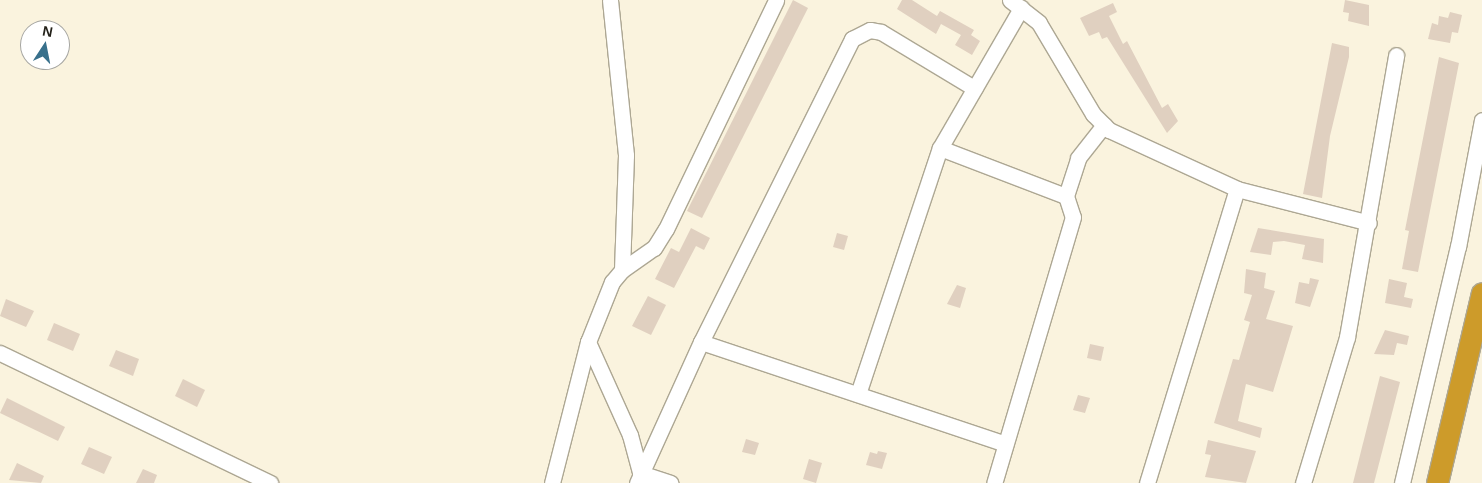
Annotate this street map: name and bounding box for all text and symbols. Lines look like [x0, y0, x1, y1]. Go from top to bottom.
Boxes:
north arrow [20, 20, 70, 70]
text: N [41, 22, 54, 40]

